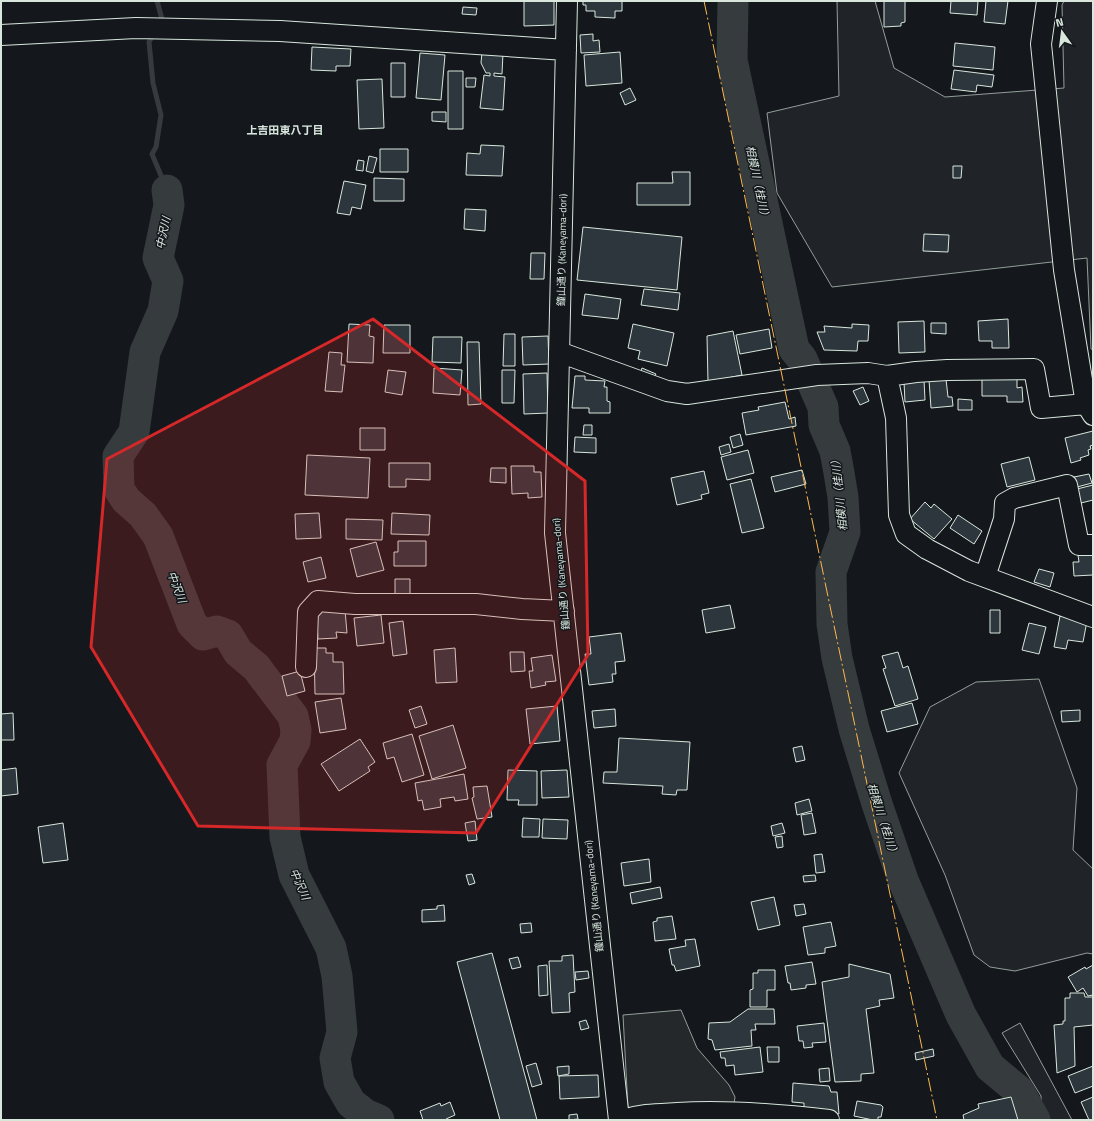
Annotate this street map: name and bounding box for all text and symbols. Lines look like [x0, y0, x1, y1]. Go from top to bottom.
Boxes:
north arrow [1042, 12, 1082, 52]
text: N [1054, 14, 1065, 31]
district label: 上吉田東八丁目 [247, 122, 324, 138]
water label: 相模川（桂川） [742, 144, 774, 222]
street label: 鐘山通り (Kaneyama-dori) [554, 193, 570, 306]
water label: 中沢川 [152, 214, 174, 251]
water label: 相模川（桂川） [827, 454, 851, 532]
street label: 鐘山通り (Kaneyama-dori) [549, 517, 573, 631]
water label: 中沢川 [164, 569, 191, 606]
water label: 相模川（桂川） [863, 781, 903, 859]
street label: 鐘山通り (Kaneyama-dori) [581, 839, 607, 953]
water label: 中沢川 [286, 866, 314, 903]

